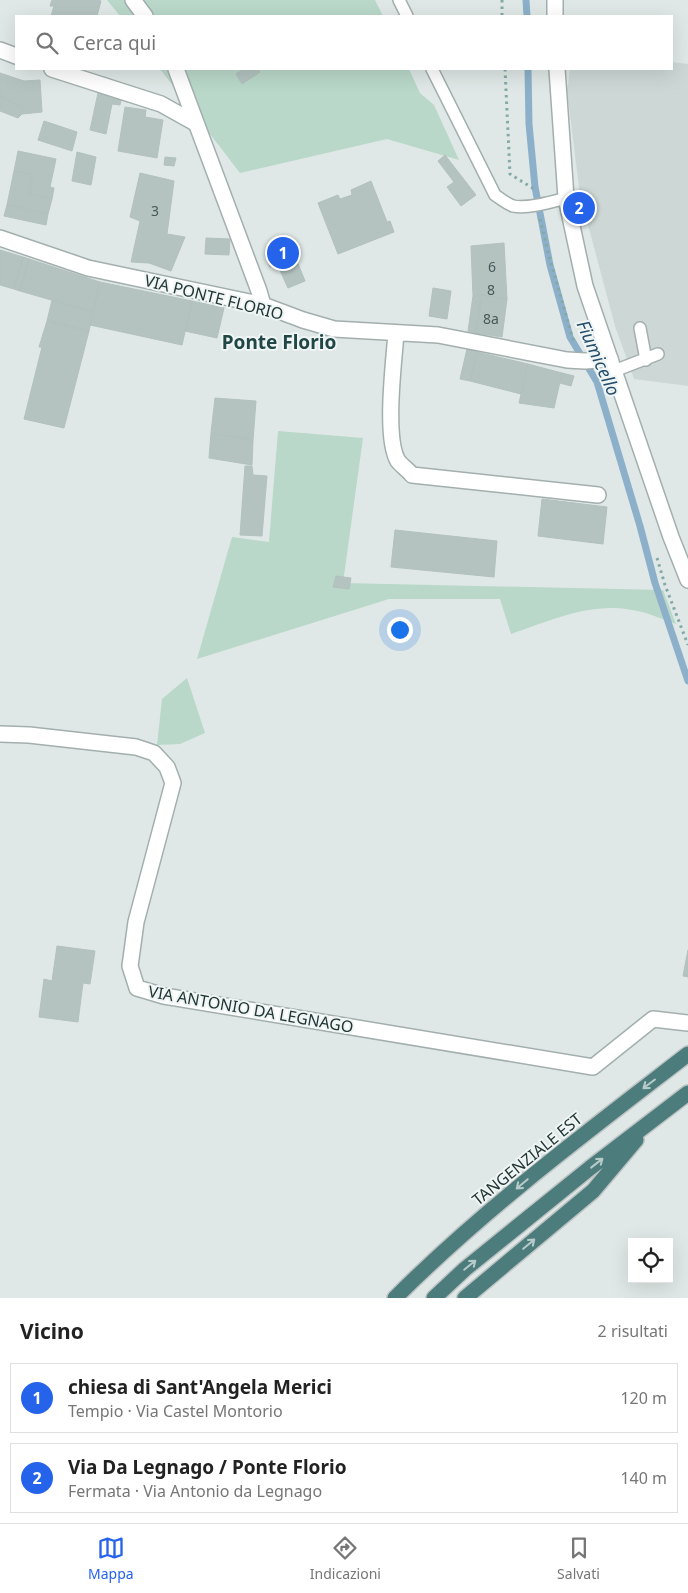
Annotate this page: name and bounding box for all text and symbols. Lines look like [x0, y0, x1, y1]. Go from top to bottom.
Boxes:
search box [15, 15, 673, 70]
icon: search [33, 29, 61, 57]
text: Cerca qui [73, 30, 156, 56]
pin: 2 [563, 189, 595, 227]
house number: 3 [151, 201, 159, 220]
pin: 1 [267, 234, 299, 272]
house number: 6 [488, 257, 496, 276]
street label: VIA PONTE FLORIO [142, 269, 286, 325]
house number: 8 [487, 280, 495, 299]
house number: 8a [483, 309, 499, 328]
water label: Fiumicello [572, 316, 626, 399]
district label: Ponte Florio [222, 329, 336, 355]
your location [387, 617, 413, 643]
street label: VIA ANTONIO DA LEGNAGO [147, 980, 355, 1038]
one-way arrow [643, 1078, 656, 1089]
street label: TANGENZIALE EST [467, 1108, 587, 1210]
one-way arrow [590, 1158, 603, 1169]
one-way arrow [516, 1179, 529, 1190]
map controls [628, 1238, 673, 1283]
button: locate [628, 1238, 673, 1283]
one-way arrow [523, 1239, 536, 1250]
one-way arrow [463, 1260, 476, 1271]
text: Vicino [20, 1317, 84, 1345]
text: 2 risultati [598, 1320, 668, 1342]
text: chiesa di Sant'Angela Merici [68, 1374, 332, 1400]
text: 1 [32, 1387, 42, 1409]
text: 120 m [620, 1387, 667, 1409]
text: Tempio · Via Castel Montorio [68, 1400, 283, 1422]
text: Via Da Legnago / Ponte Florio [68, 1454, 347, 1480]
text: 2 [32, 1467, 42, 1489]
text: 140 m [620, 1467, 667, 1489]
text: Fermata · Via Antonio da Legnago [68, 1480, 322, 1502]
tab: Mappa [88, 1534, 134, 1583]
tab: Indicazioni [310, 1534, 381, 1583]
tab: Salvati [557, 1534, 600, 1583]

